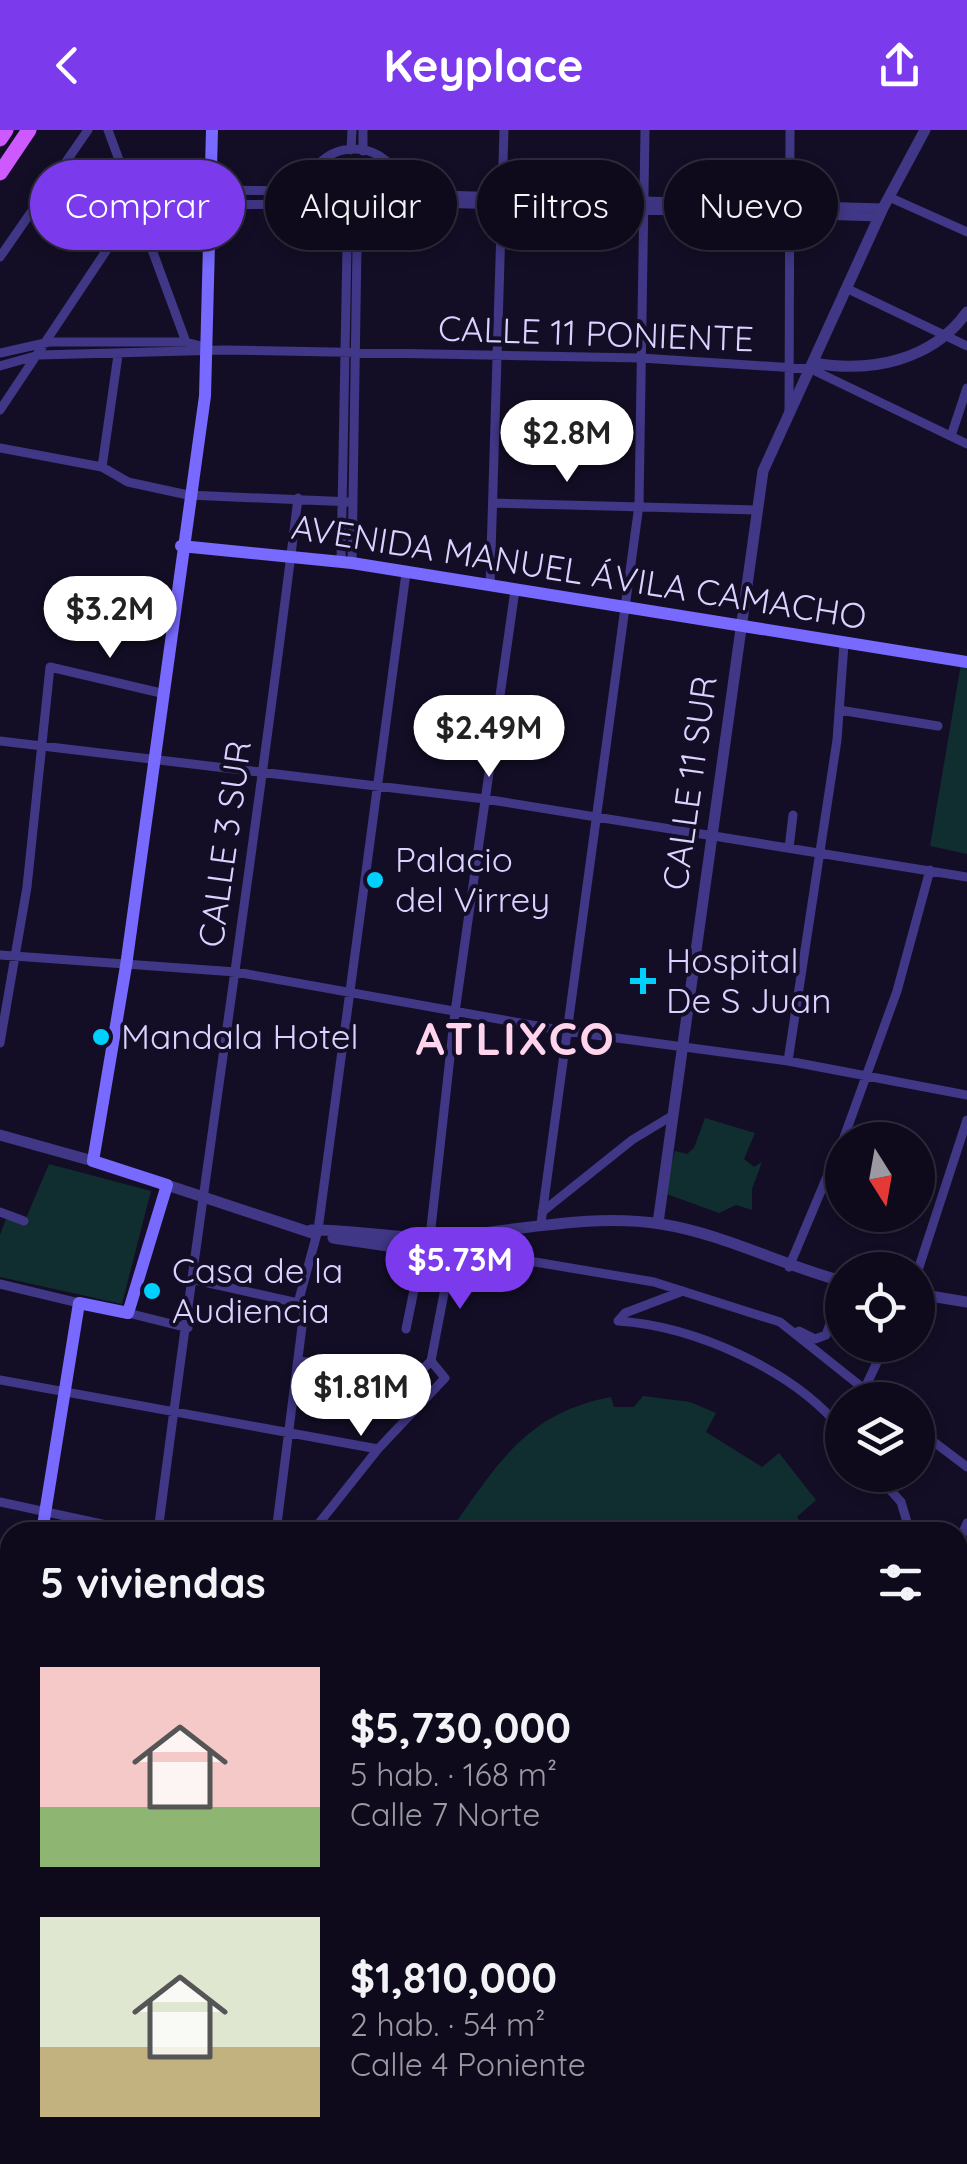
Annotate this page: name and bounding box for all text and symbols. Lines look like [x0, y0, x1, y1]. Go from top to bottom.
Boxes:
text: Keyplace [384, 37, 583, 93]
icon: back [40, 38, 95, 93]
icon: share [872, 38, 927, 93]
chip: Comprar [30, 160, 245, 250]
chip: Alquilar [265, 160, 457, 250]
chip: Filtros [477, 160, 644, 250]
chip: Nuevo [664, 160, 838, 250]
street label: CALLE 11 PONIENTE [437, 306, 755, 360]
pin: $2.8M [497, 400, 637, 485]
text: $2.8M [522, 412, 612, 452]
street label: AVENIDA MANUEL ÁVILA CAMACHO [289, 504, 870, 638]
pin: $3.2M [40, 576, 180, 661]
text: $3.2M [66, 588, 154, 628]
street label: CALLE 11 SUR [652, 673, 726, 893]
pin: $2.49M [408, 695, 570, 780]
text: $2.49M [436, 707, 542, 747]
street label: CALLE 3 SUR [188, 738, 260, 950]
place label: Palacio del Virrey [395, 837, 550, 921]
marker: Palacio del Virrey [364, 869, 386, 891]
place label: Hospital De S Juan [666, 938, 831, 1022]
marker: Hospital De S Juan [630, 968, 656, 994]
district label: ATLIXCO [416, 1010, 616, 1066]
place label: Mandala Hotel [121, 1014, 358, 1058]
marker: Mandala Hotel [90, 1026, 112, 1048]
north arrow [825, 1122, 935, 1232]
map controls [825, 1122, 935, 1492]
pin: $5.73M [379, 1227, 541, 1312]
text: $5.73M [407, 1239, 513, 1279]
place label: Casa de la Audiencia [172, 1248, 343, 1332]
button: locate [825, 1252, 935, 1362]
marker: Casa de la Audiencia [141, 1280, 163, 1302]
pin: $1.81M [280, 1354, 442, 1439]
text: $1.81M [313, 1366, 409, 1406]
button: layers [825, 1382, 935, 1492]
icon: filters [873, 1555, 928, 1610]
text: 5 viviendas [40, 1556, 266, 1609]
text: $5,730,000 [350, 1701, 571, 1754]
icon: home [120, 1707, 240, 1827]
text: 5 hab. · 168 m² [350, 1754, 557, 1794]
text: Calle 7 Norte [350, 1794, 540, 1834]
text: $1,810,000 [350, 1951, 557, 2004]
icon: home [120, 1957, 240, 2077]
text: 2 hab. · 54 m² [350, 2004, 545, 2044]
text: Calle 4 Poniente [350, 2044, 586, 2084]

